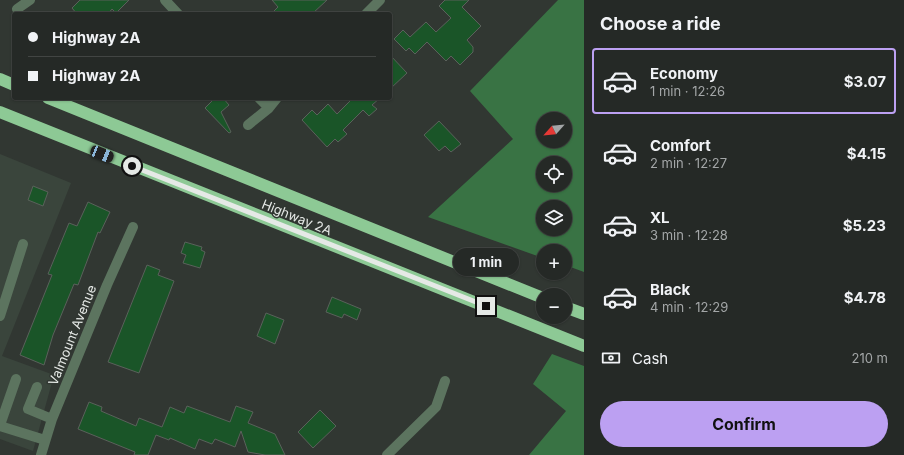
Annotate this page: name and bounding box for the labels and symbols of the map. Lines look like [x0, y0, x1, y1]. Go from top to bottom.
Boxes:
north arrow [536, 112, 572, 148]
car [89, 144, 115, 164]
route start [123, 157, 141, 175]
street label: Highway 2A [260, 196, 334, 238]
callout: 1 min [453, 248, 519, 276]
street label: Valmount Avenue [45, 282, 99, 388]
route end [477, 297, 495, 315]

